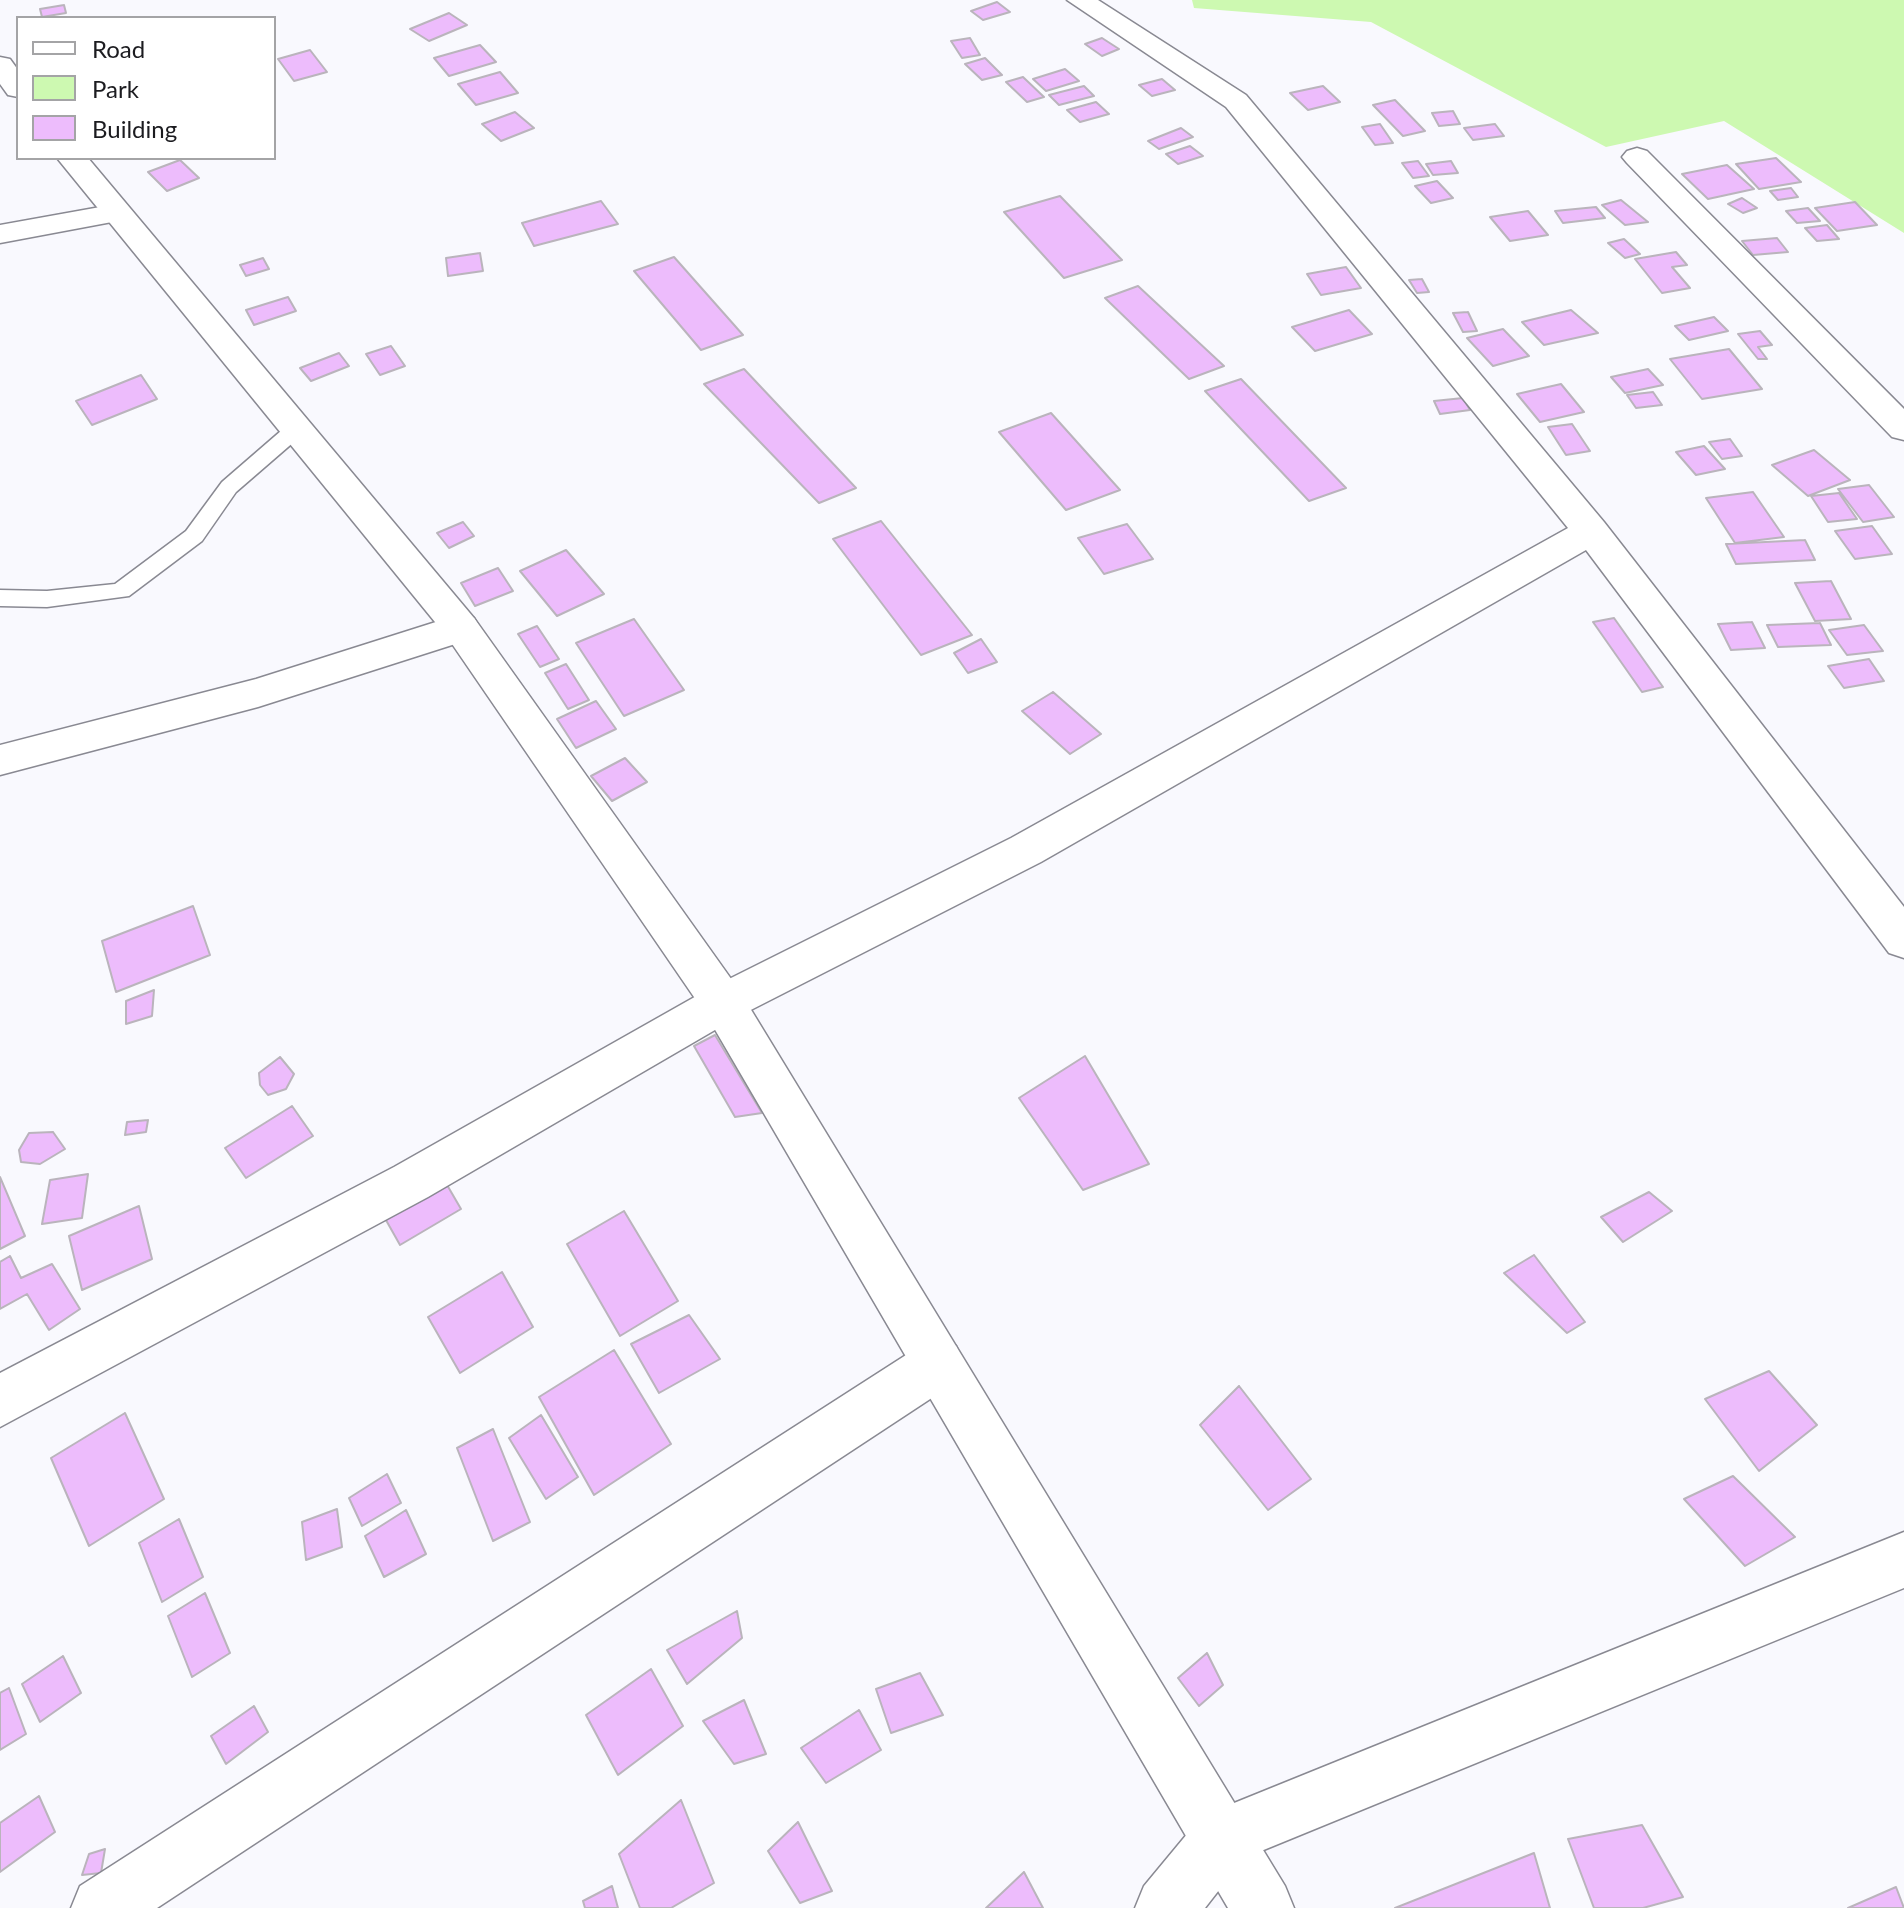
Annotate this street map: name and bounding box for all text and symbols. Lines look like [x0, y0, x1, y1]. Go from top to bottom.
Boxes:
legend [16, 16, 276, 160]
text: Road [92, 34, 145, 63]
text: Park [92, 74, 139, 103]
text: Building [92, 114, 177, 143]

